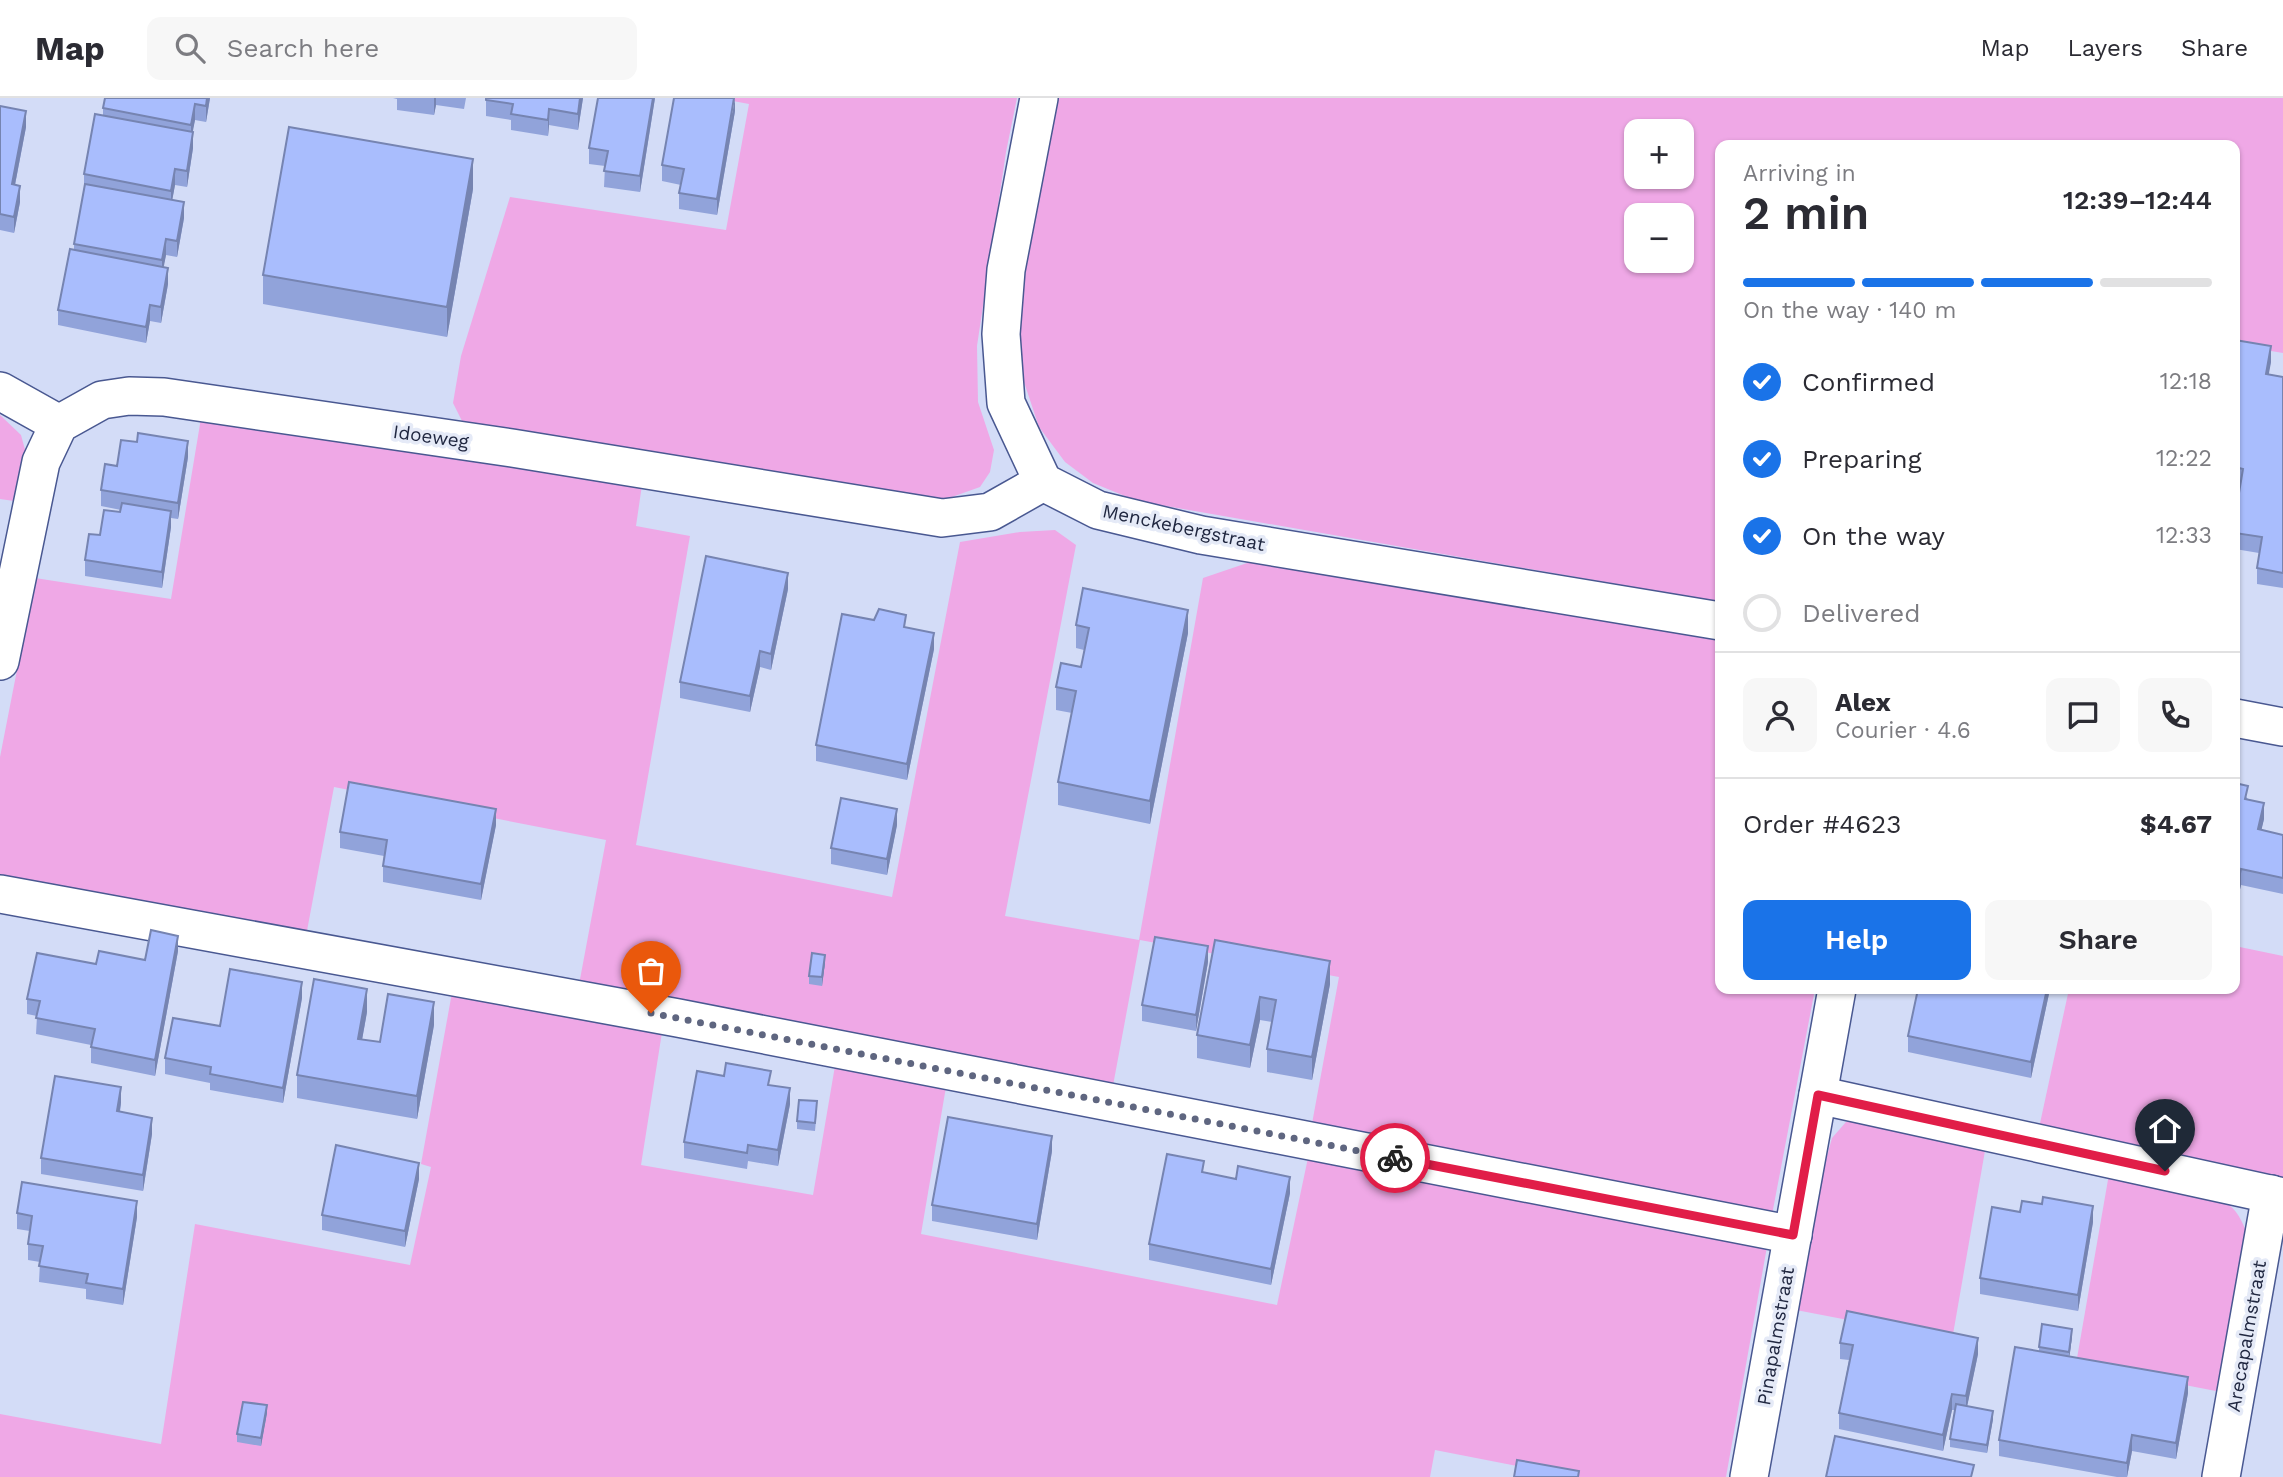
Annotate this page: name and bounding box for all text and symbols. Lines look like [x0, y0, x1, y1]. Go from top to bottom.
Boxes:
search box [147, 17, 637, 80]
text: Map [35, 29, 105, 68]
icon: search [171, 29, 209, 67]
text: Search here [227, 33, 379, 63]
text: Map [1981, 34, 2029, 62]
text: Layers [2067, 34, 2143, 62]
text: Share [2181, 34, 2248, 62]
map controls [1624, 119, 1694, 273]
button: + [1624, 119, 1694, 189]
text: Arriving in [1743, 160, 1856, 187]
text: 12:39–12:44 [2063, 185, 2212, 215]
text: 2 min [1743, 186, 1869, 240]
button: − [1624, 203, 1694, 273]
text: On the way · 140 m [1743, 297, 1956, 324]
icon: check [1743, 363, 1781, 401]
text: Confirmed [1802, 367, 1935, 397]
text: 12:18 [2160, 368, 2212, 395]
street label: Idoeweg [392, 420, 471, 453]
icon: check [1743, 440, 1781, 478]
text: Preparing [1802, 444, 1922, 474]
text: 12:22 [2156, 445, 2212, 472]
street label: Menckebergstraat [1100, 499, 1267, 556]
icon: check [1743, 517, 1781, 555]
text: On the way [1802, 521, 1945, 551]
text: 12:33 [2156, 522, 2212, 549]
text: Delivered [1802, 598, 1921, 628]
button: person [1743, 678, 1817, 752]
button: chat [2046, 678, 2120, 752]
button: phone [2138, 678, 2212, 752]
text: Alex [1835, 687, 1891, 717]
text: Courier · 4.6 [1835, 717, 1971, 744]
text: Order #4623 [1743, 809, 1901, 839]
text: $4.67 [2140, 809, 2212, 839]
button: Help [1743, 900, 1971, 980]
button: Share [1985, 900, 2212, 980]
pin [621, 941, 681, 1013]
icon: bag [632, 952, 670, 990]
pin [2135, 1099, 2195, 1171]
icon: home [2146, 1110, 2184, 1148]
courier [1360, 1123, 1430, 1193]
icon: bike [1376, 1139, 1414, 1177]
street label: Arecapalmstraat [2222, 1258, 2271, 1414]
street label: Pinapalmstraat [1752, 1265, 1799, 1407]

